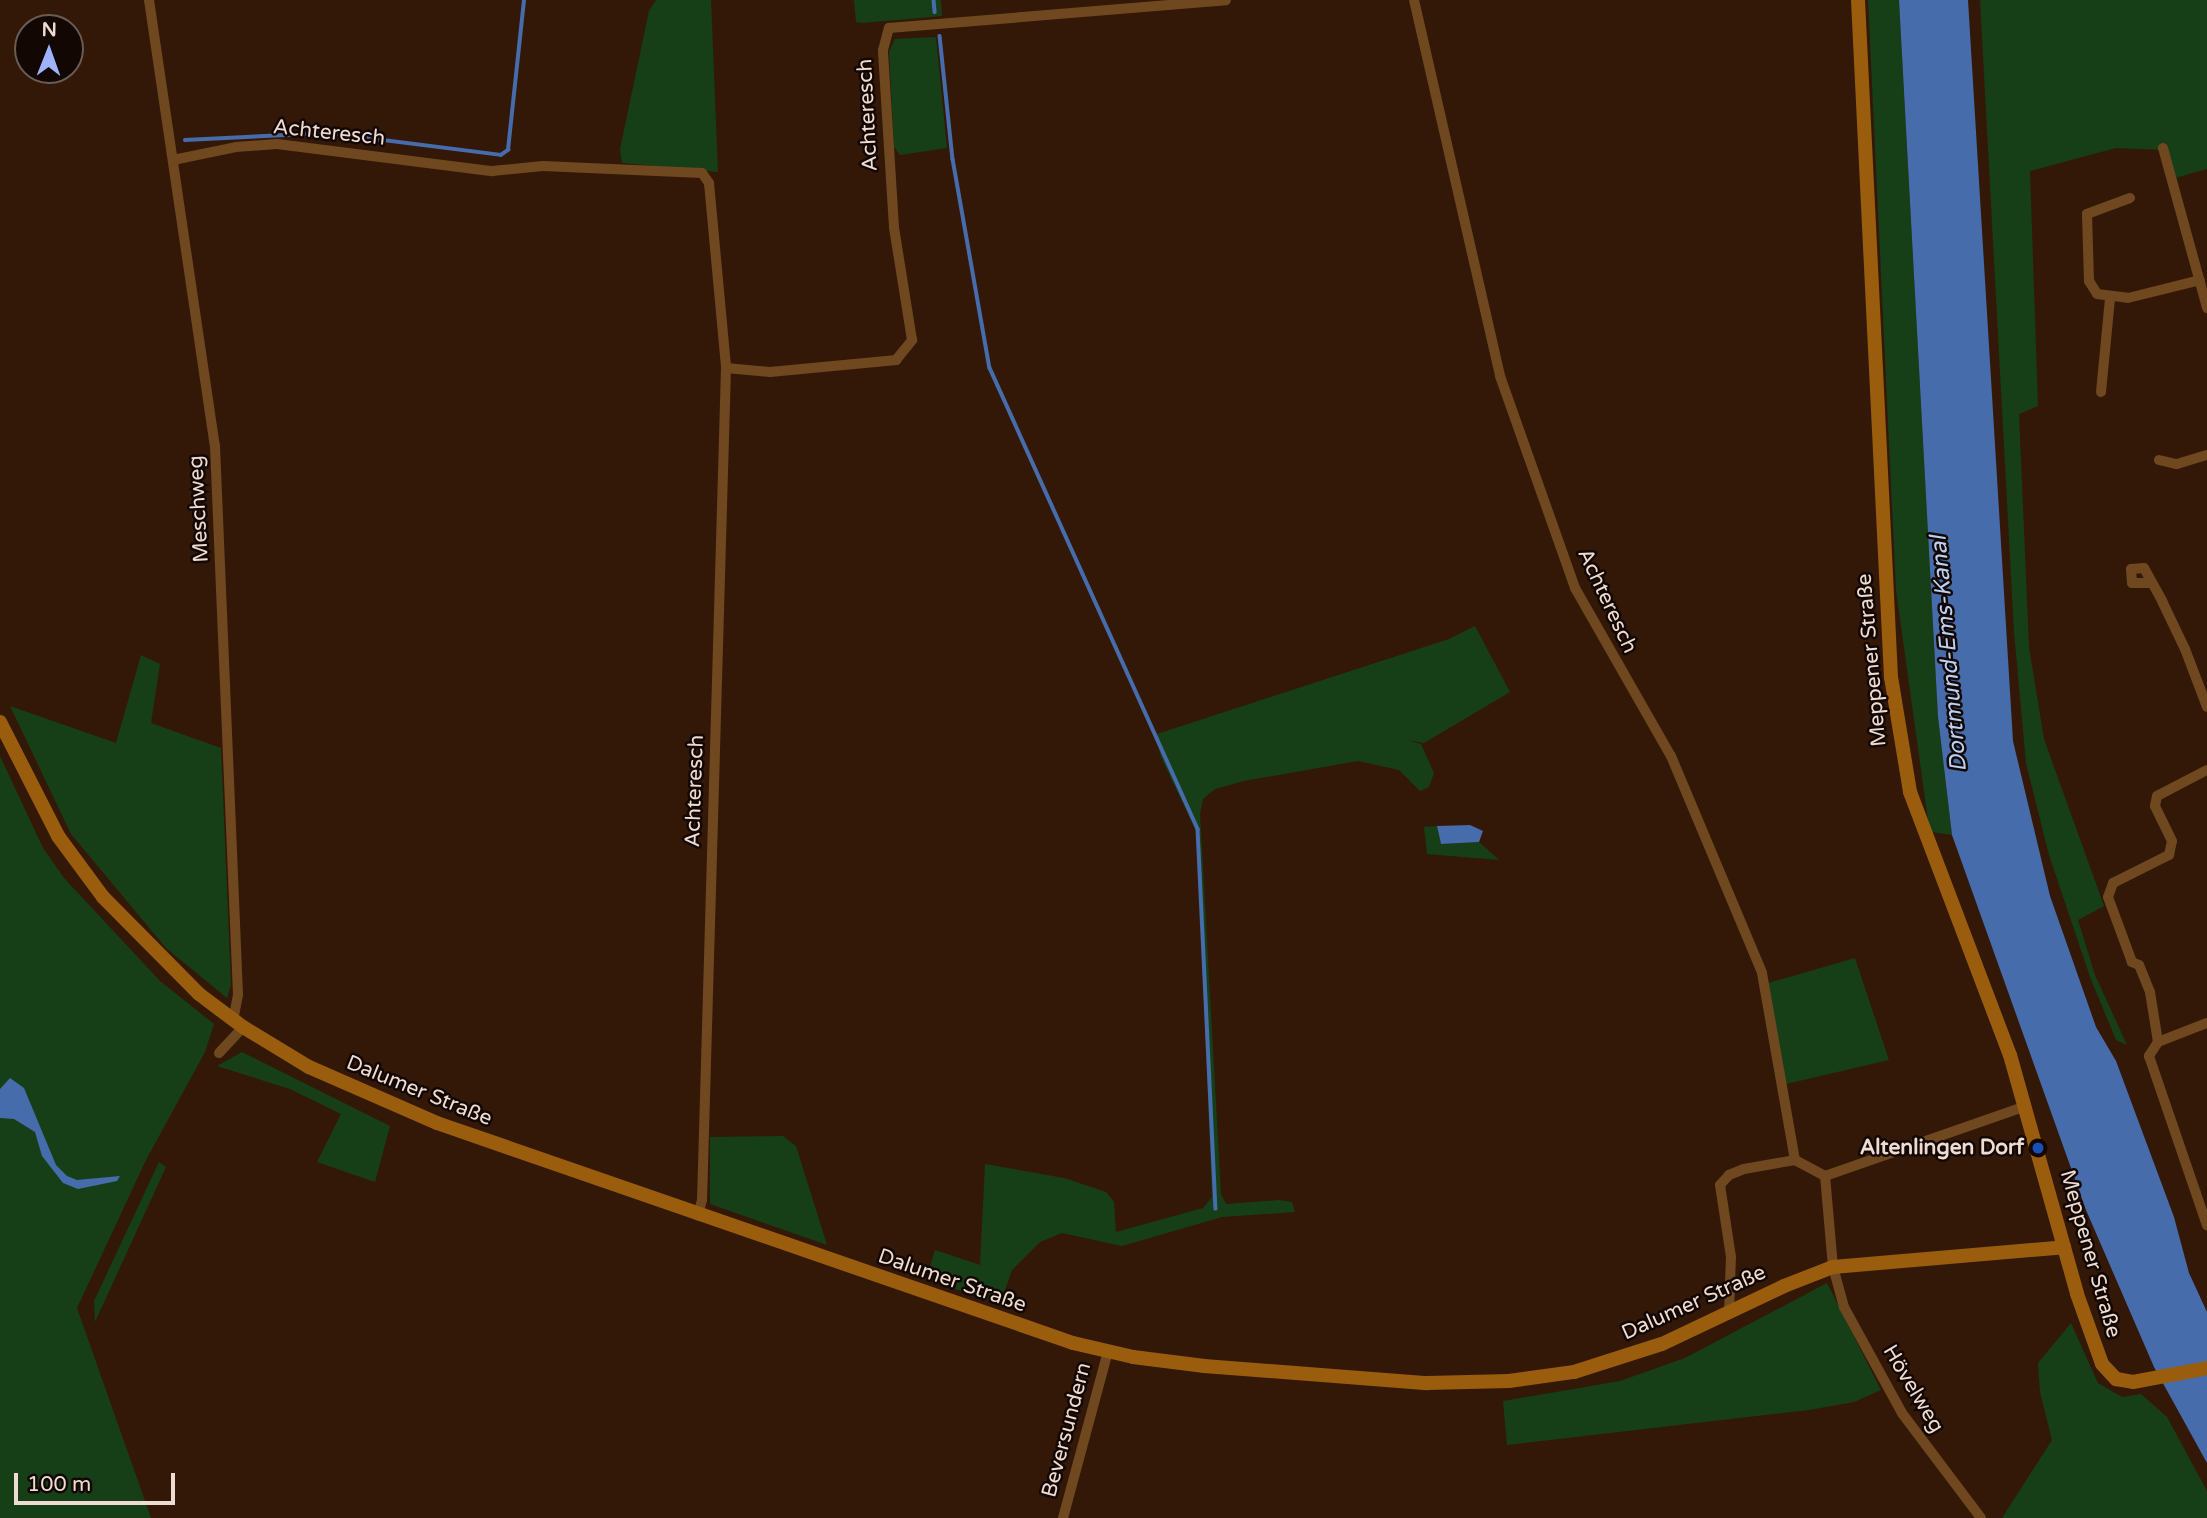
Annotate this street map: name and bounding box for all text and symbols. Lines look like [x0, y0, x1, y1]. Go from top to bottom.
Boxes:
north arrow [14, 14, 84, 84]
text: N [42, 19, 57, 41]
street label: Achteresch [852, 58, 884, 172]
street label: Achteresch [272, 115, 386, 151]
street label: Meschweg [184, 455, 214, 563]
water label: Dortmund-Ems-Kanal [1925, 535, 1973, 773]
street label: Achteresch [1572, 545, 1642, 657]
street label: Meppener Straße [1852, 573, 1892, 747]
street label: Achteresch [680, 734, 710, 848]
street label: Dalumer Straße [342, 1050, 496, 1132]
place label: Altenlingen Dorf [1860, 1135, 2024, 1161]
marker: Altenlingen Dorf [2030, 1140, 2046, 1156]
street label: Meppener Straße [2054, 1167, 2126, 1341]
street label: Dalumer Straße [875, 1244, 1029, 1318]
street label: Dalumer Straße [1618, 1260, 1770, 1346]
street label: Hövelweg [1877, 1341, 1949, 1437]
street label: Beversundern [1037, 1360, 1097, 1500]
scale bar [18, 1458, 178, 1502]
text: 100 m [27, 1472, 91, 1497]

